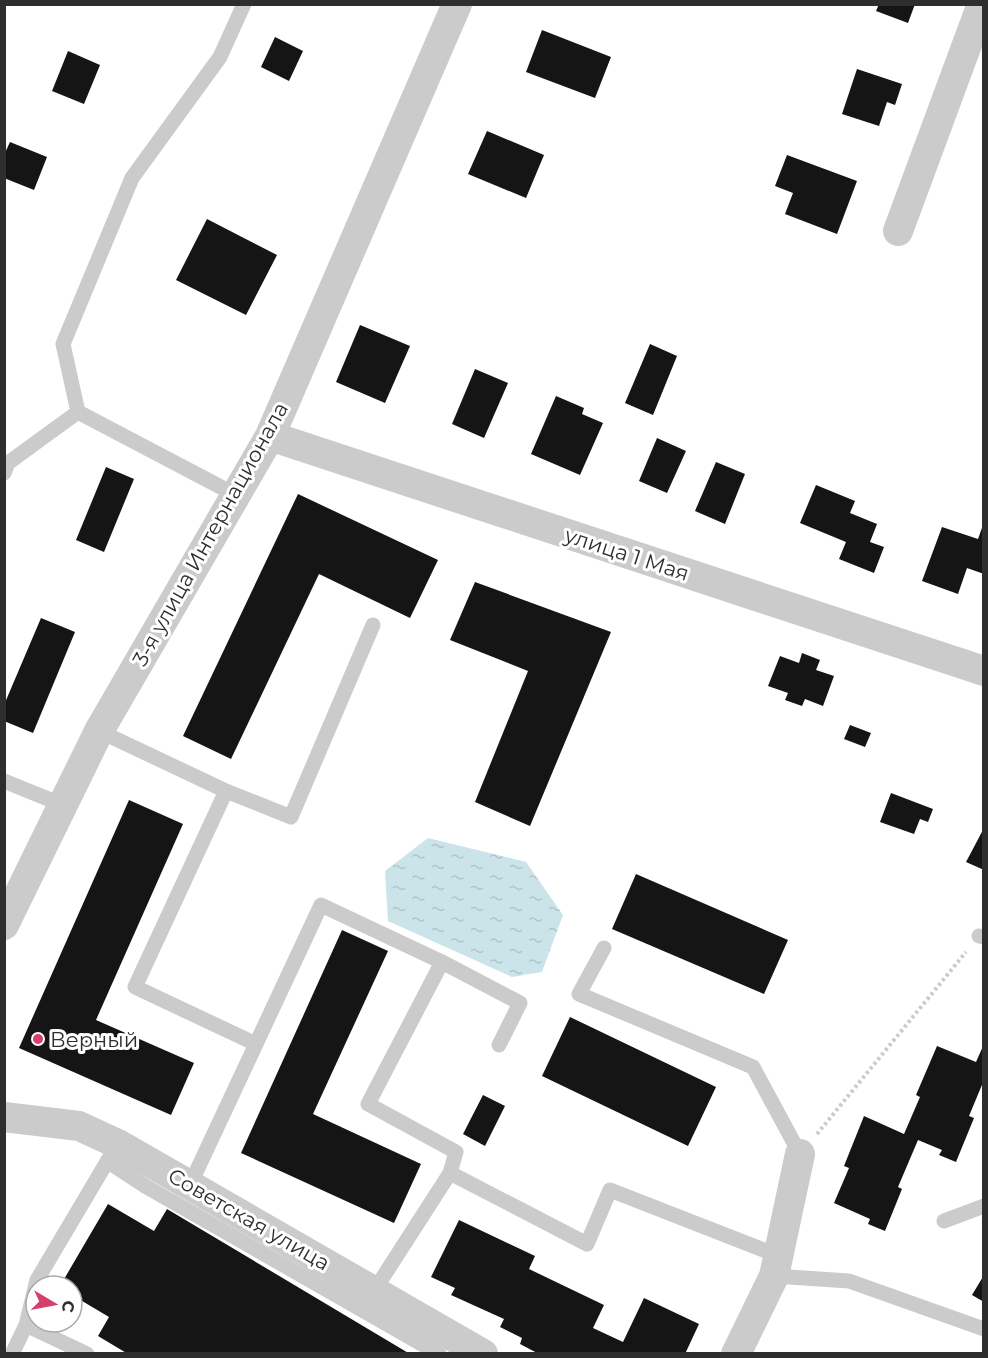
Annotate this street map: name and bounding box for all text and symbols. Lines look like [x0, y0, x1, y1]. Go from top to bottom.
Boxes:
street label: 3-я улица Интернационала [127, 398, 293, 670]
street label: улица 1 Мая [561, 522, 692, 586]
place label: Верный [50, 1027, 138, 1052]
marker: Верный [31, 1032, 45, 1046]
street label: Советская улица [164, 1163, 334, 1275]
north arrow [24, 1274, 84, 1334]
text: С [58, 1299, 79, 1314]

